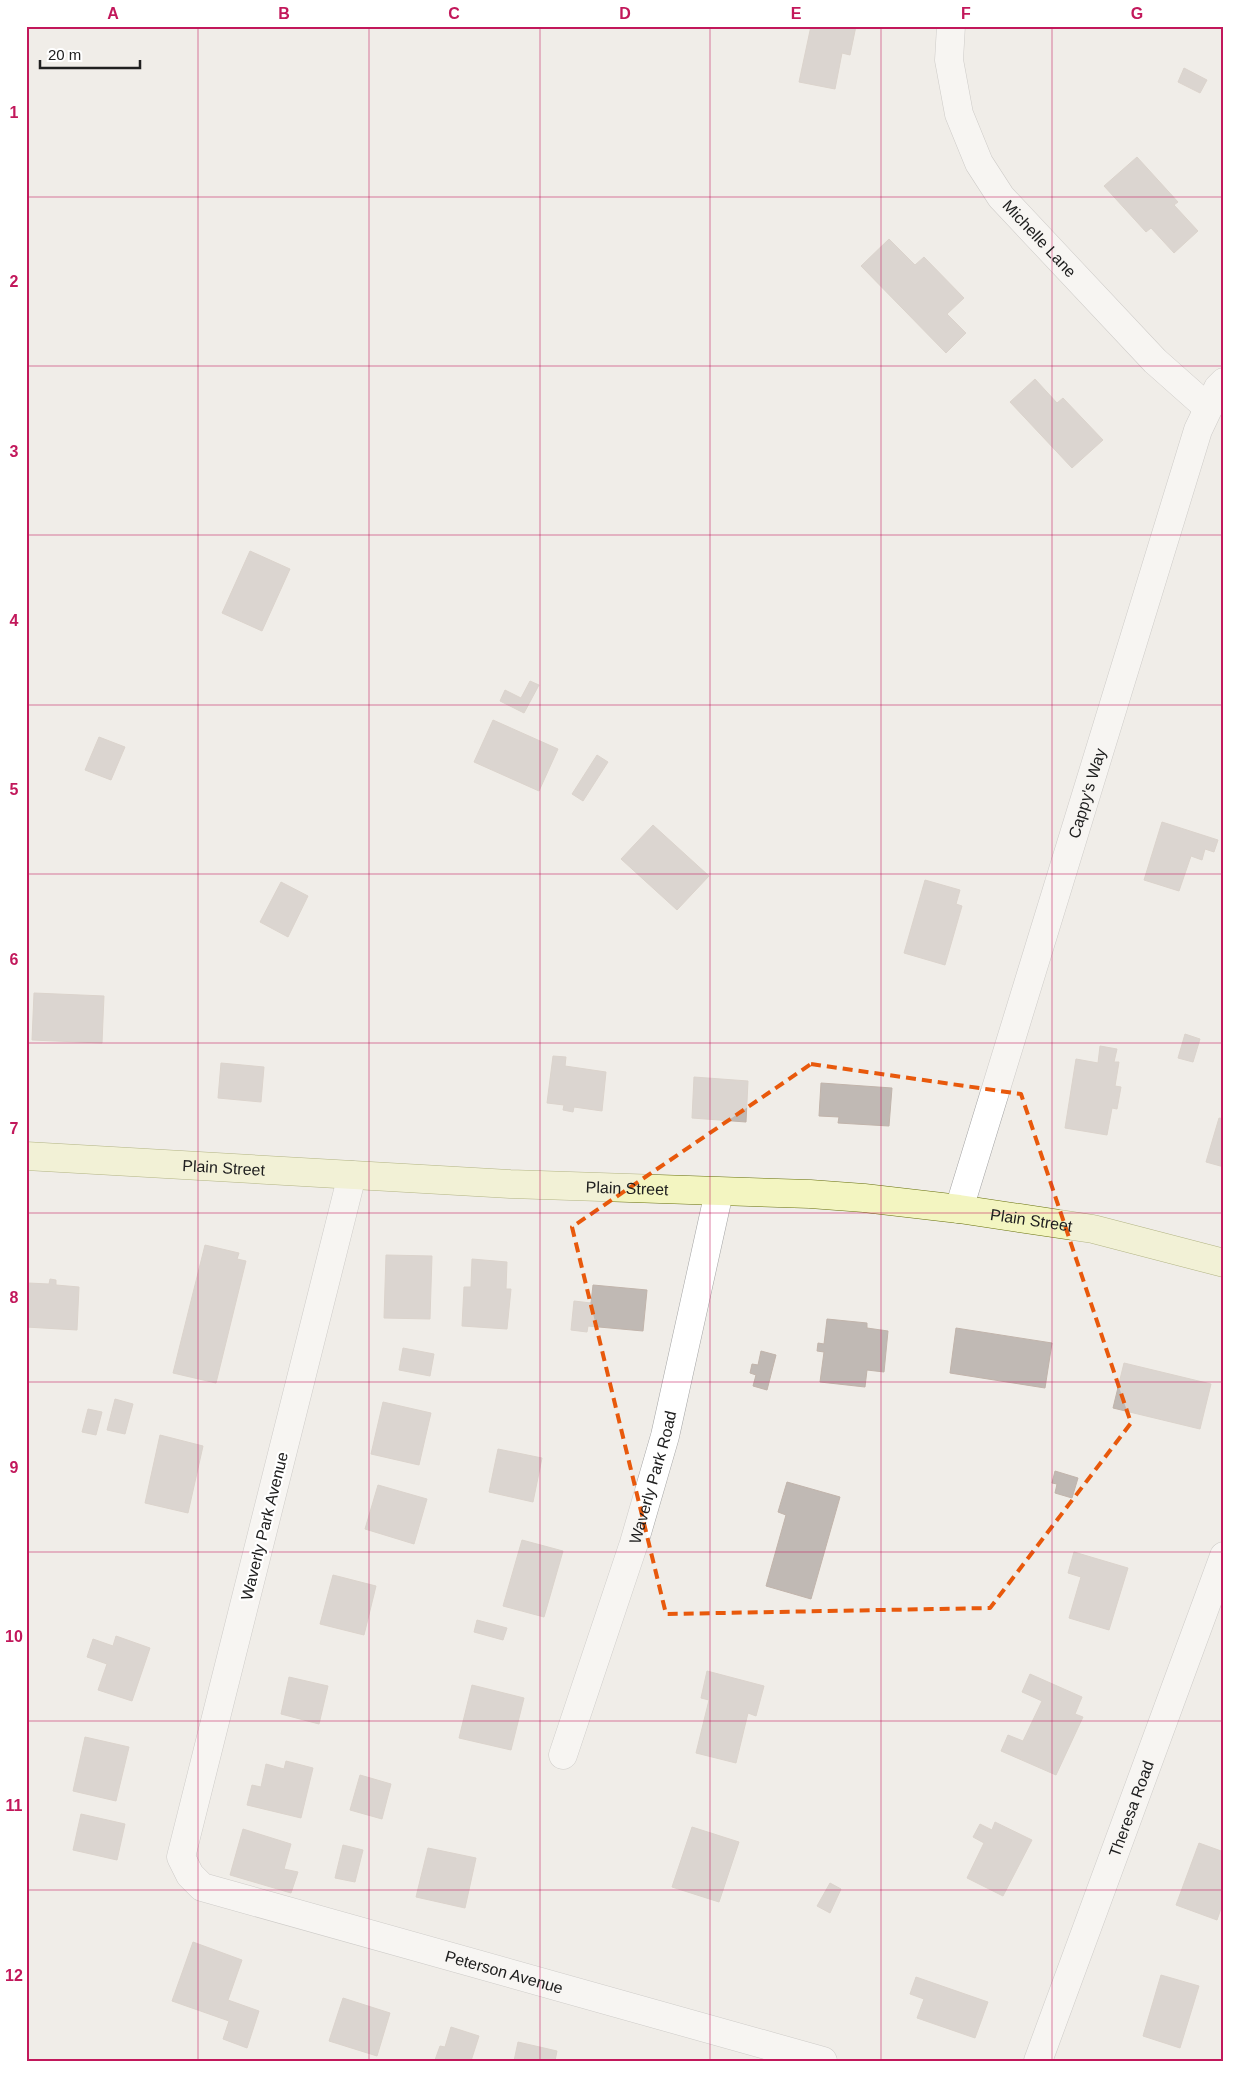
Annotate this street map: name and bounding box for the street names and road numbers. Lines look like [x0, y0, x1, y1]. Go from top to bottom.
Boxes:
street label: Michelle Lane [999, 197, 1079, 281]
street label: Cappy's Way [1065, 746, 1109, 840]
street label: Plain Street [182, 1157, 266, 1179]
street label: Plain Street [585, 1179, 669, 1198]
street label: Plain Street [989, 1206, 1074, 1235]
street label: Waverly Park Road [626, 1409, 679, 1546]
street label: Waverly Park Avenue [238, 1450, 291, 1602]
street label: Theresa Road [1106, 1758, 1157, 1859]
street label: Peterson Avenue [443, 1948, 565, 1997]

